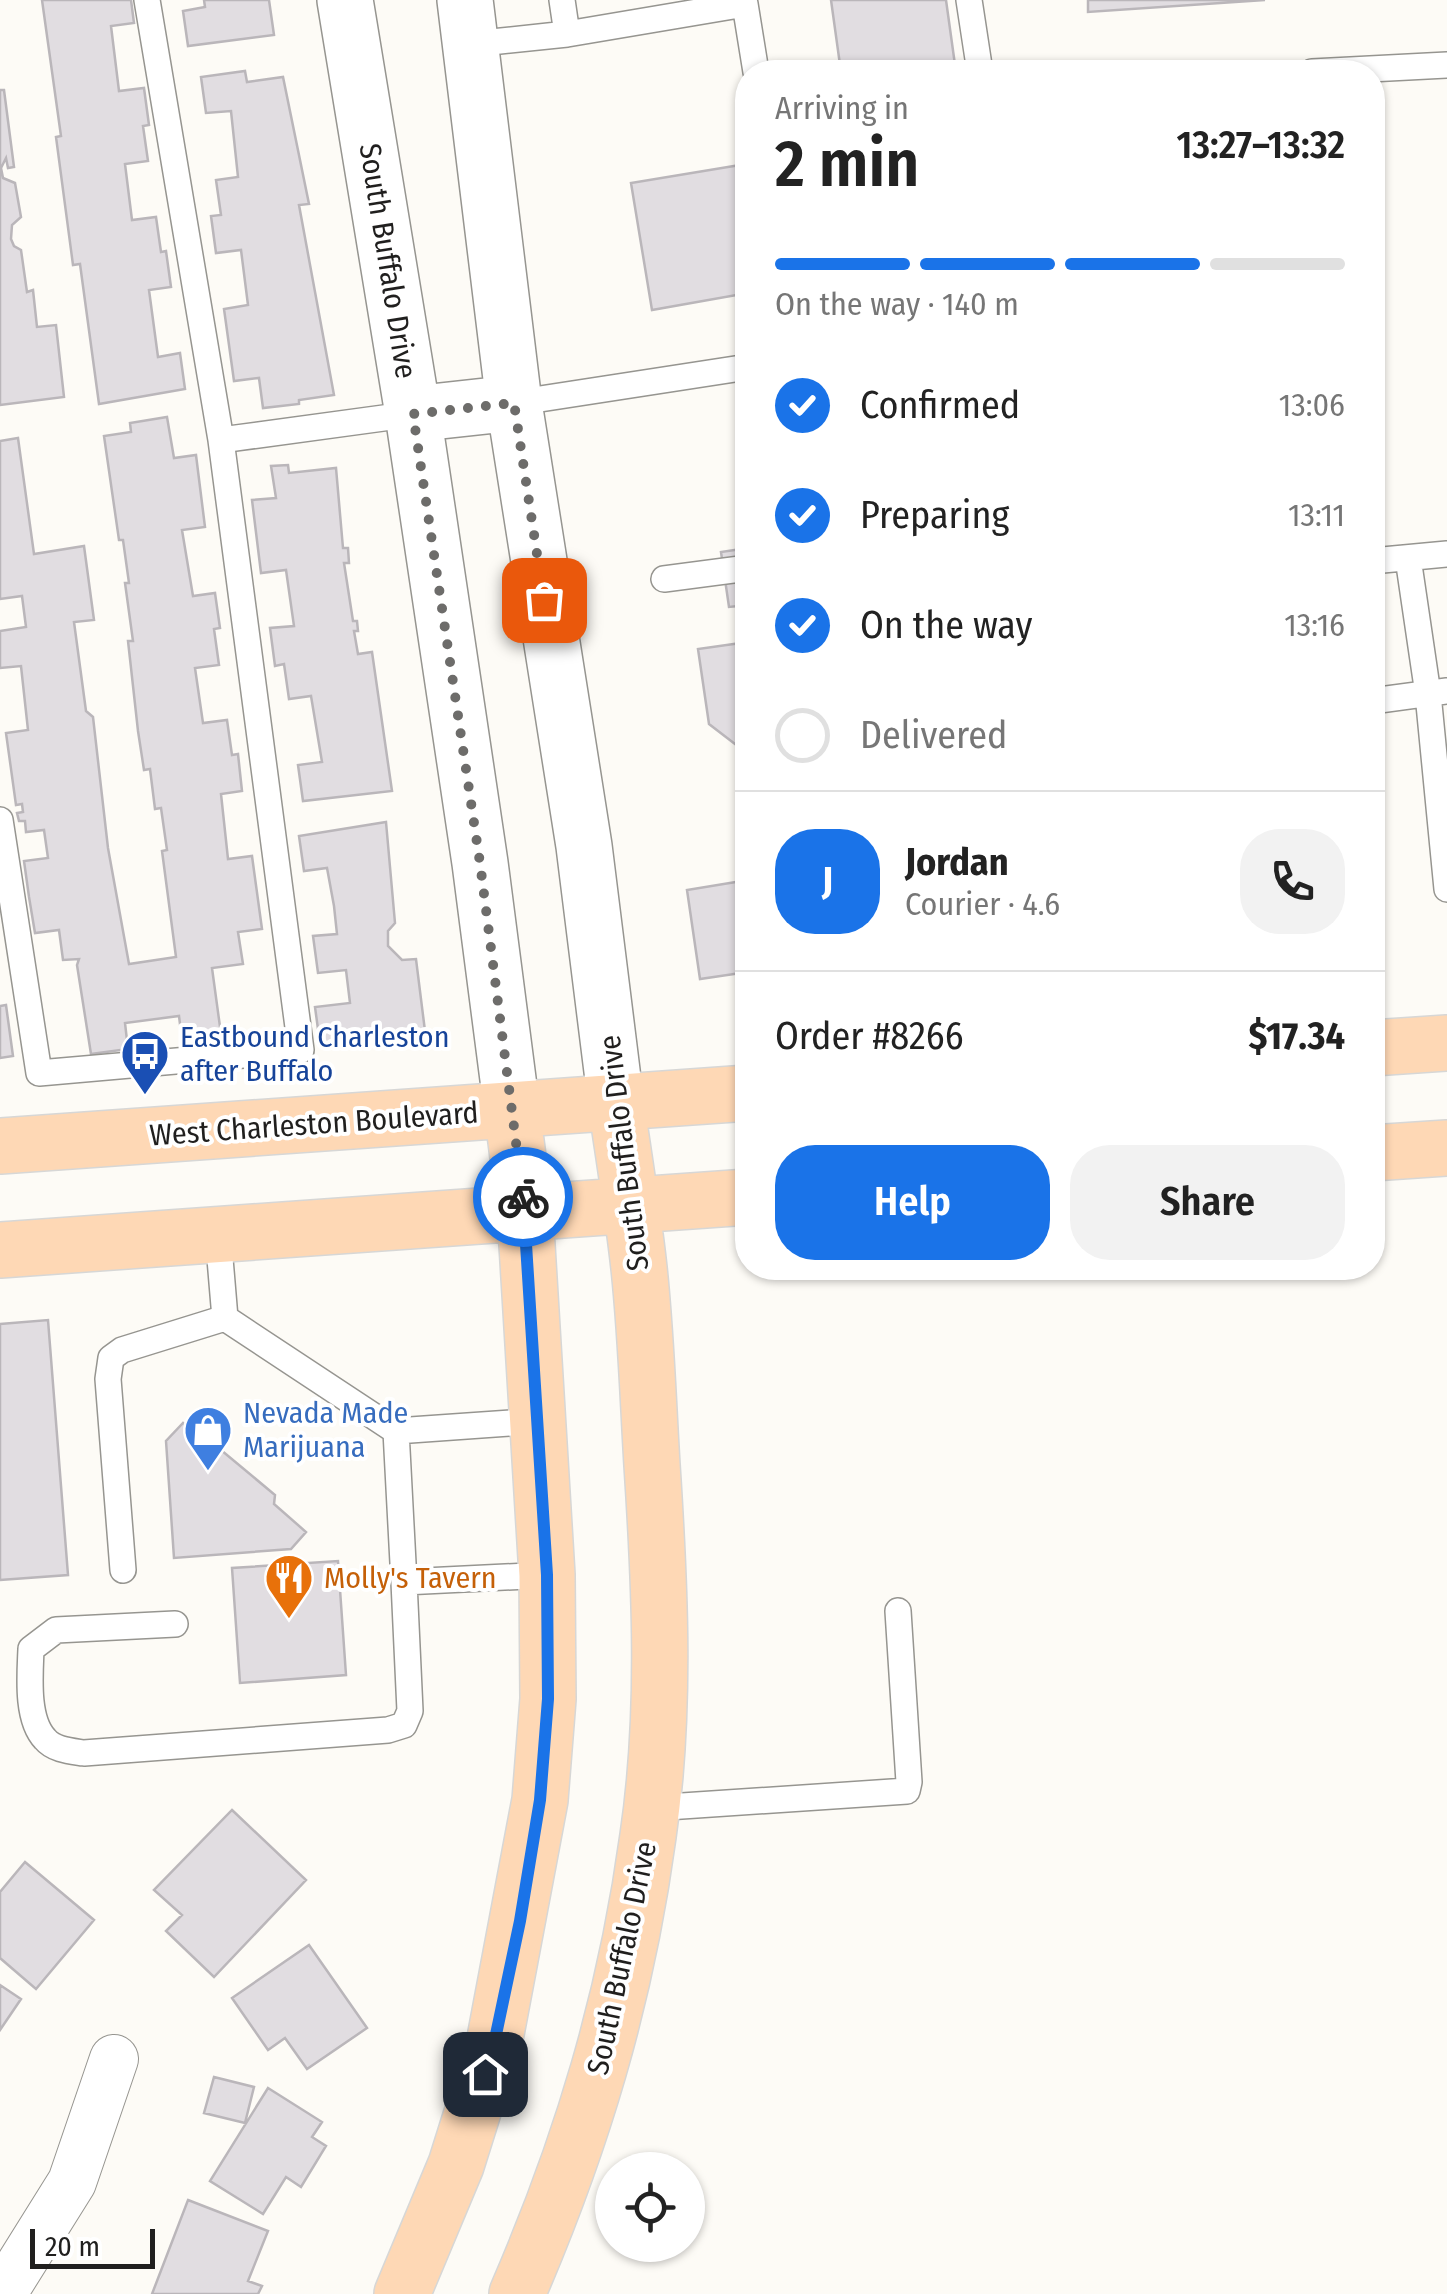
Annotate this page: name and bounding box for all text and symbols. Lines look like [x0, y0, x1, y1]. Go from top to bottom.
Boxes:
text: Arriving in [775, 89, 909, 127]
text: 13:27–13:32 [1177, 122, 1345, 168]
text: 2 min [775, 125, 919, 203]
street label: South Buffalo Drive [352, 141, 424, 381]
text: On the way · 140 m [775, 285, 1019, 323]
icon: check [775, 378, 830, 433]
text: Confirmed [860, 382, 1020, 428]
text: 13:06 [1279, 386, 1345, 424]
icon: check [775, 488, 830, 543]
text: Preparing [860, 492, 1009, 538]
text: 13:11 [1288, 496, 1345, 534]
pin [502, 558, 587, 643]
icon: bag [517, 573, 572, 628]
icon: check [775, 598, 830, 653]
text: On the way [860, 602, 1032, 648]
text: 13:16 [1284, 606, 1345, 644]
text: Delivered [860, 712, 1007, 758]
button: phone [1240, 829, 1345, 934]
text: Jordan [905, 839, 1009, 885]
text: J [822, 858, 833, 904]
text: Courier · 4.6 [905, 885, 1060, 923]
text: Order #8266 [775, 1013, 964, 1059]
text: $17.34 [1248, 1013, 1345, 1059]
place label: Eastbound Charleston after Buffalo [180, 1019, 449, 1089]
bus stop icon: Eastbound Charleston after Buffalo [119, 1028, 171, 1096]
street label: South Buffalo Drive [592, 1033, 656, 1273]
street label: West Charleston Boulevard [148, 1095, 480, 1153]
button: Help [775, 1145, 1050, 1260]
button: Share [1070, 1145, 1345, 1260]
courier [473, 1147, 573, 1247]
icon: bike [496, 1170, 551, 1225]
place label: Nevada Made Marijuana [243, 1395, 408, 1465]
shop icon: Nevada Made Marijuana [182, 1404, 234, 1472]
restaurant icon: Molly's Tavern [263, 1552, 315, 1620]
place label: Molly's Tavern [324, 1560, 497, 1596]
street label: South Buffalo Drive [580, 1838, 664, 2078]
pin [443, 2032, 528, 2117]
icon: home [458, 2047, 513, 2102]
map controls [595, 2152, 705, 2262]
button: locate [595, 2152, 705, 2262]
scale bar [30, 2224, 155, 2268]
text: 20 m [45, 2230, 100, 2263]

